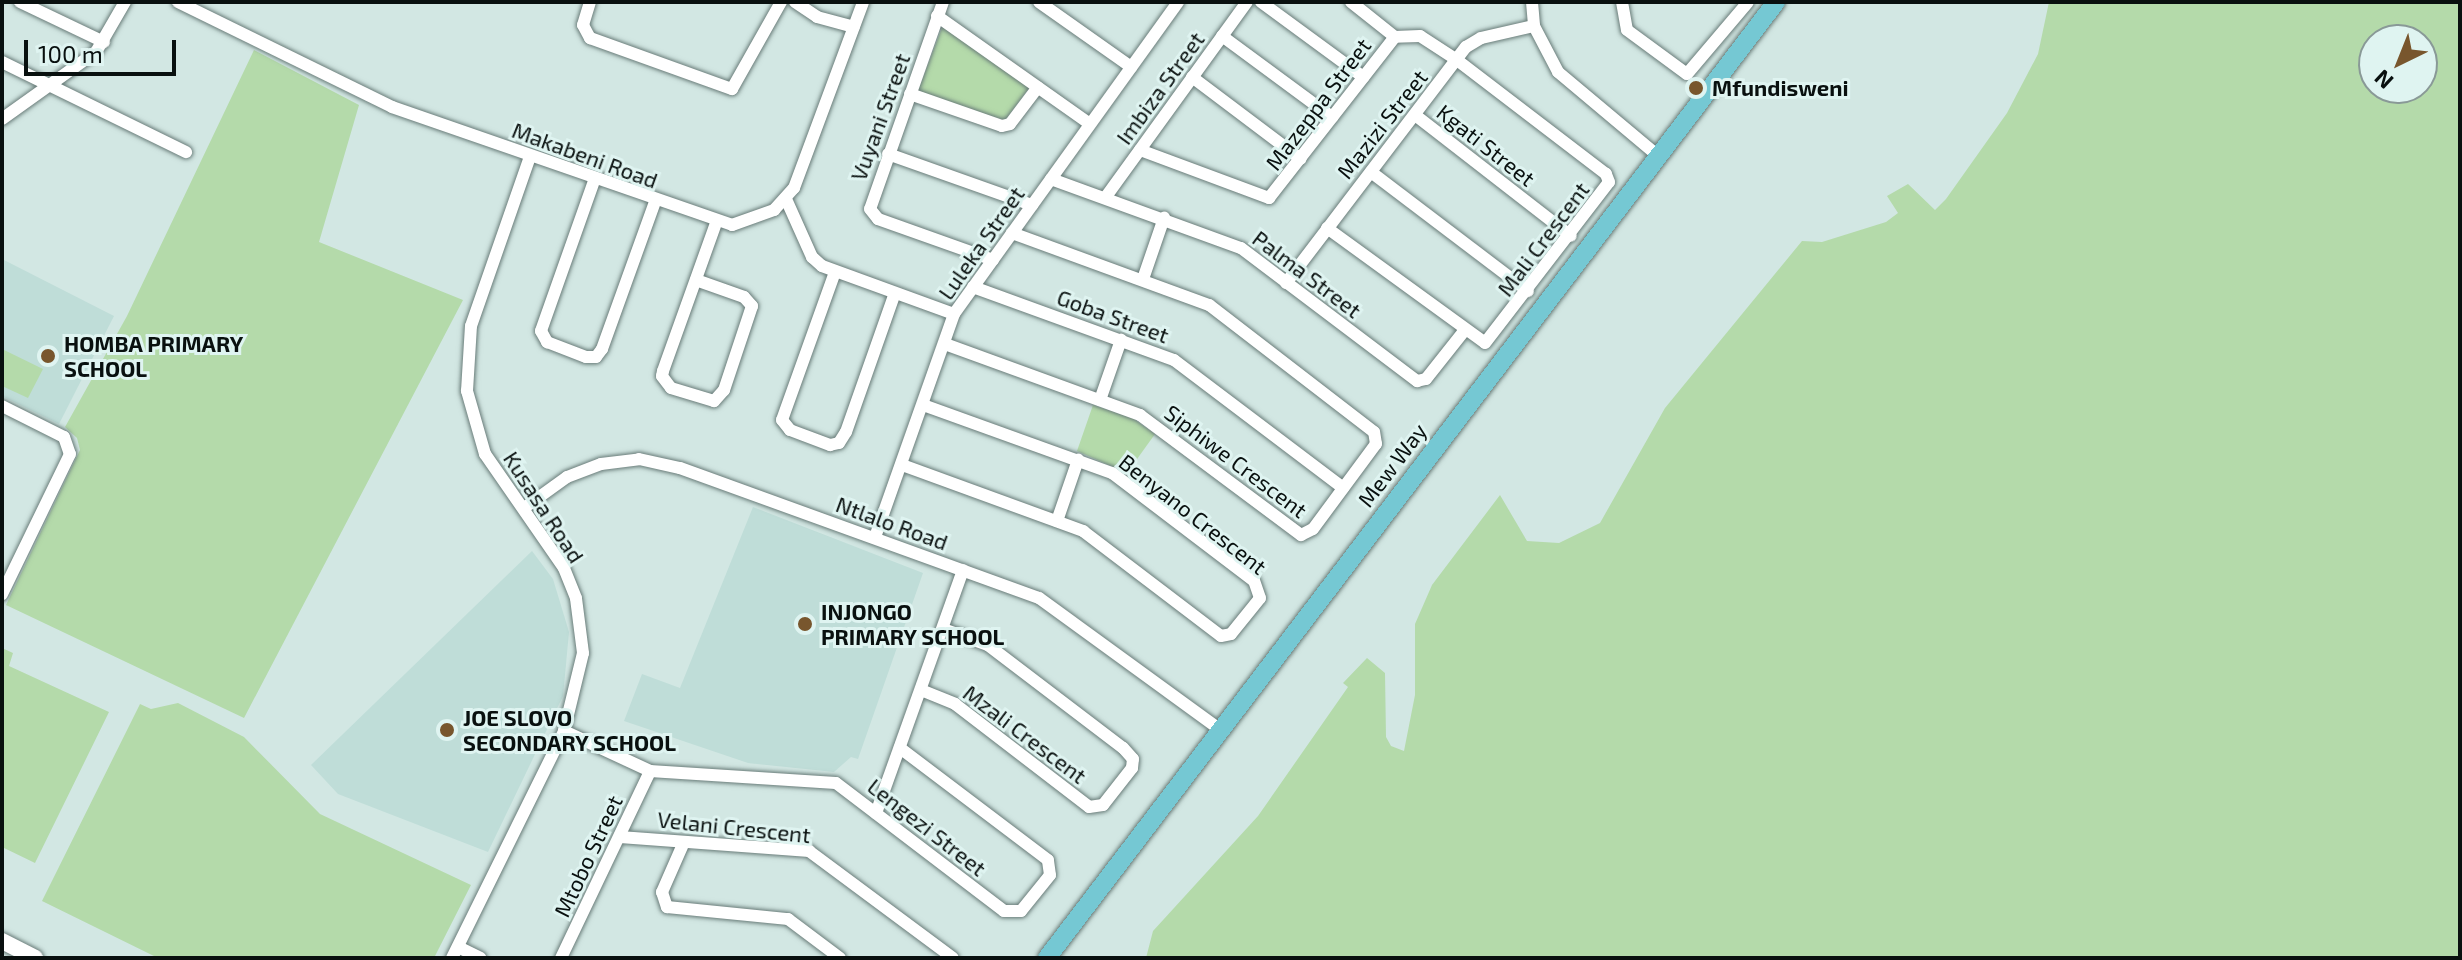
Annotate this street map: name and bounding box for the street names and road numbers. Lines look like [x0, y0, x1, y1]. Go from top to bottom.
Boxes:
street label: Imbiza Street [1110, 27, 1210, 149]
street label: Mazeppa Street [1260, 33, 1376, 175]
street label: Vuyani Street [845, 50, 915, 184]
street label: Mazizi Street [1331, 64, 1433, 184]
street label: Kgati Street [1432, 99, 1540, 191]
street label: Makabeni Road [509, 116, 661, 194]
street label: Mali Crescent [1492, 177, 1594, 301]
street label: Luleka Street [932, 182, 1030, 304]
street label: Palma Street [1248, 225, 1366, 323]
street label: Goba Street [1054, 284, 1172, 348]
street label: Siphiwe Crescent [1160, 399, 1312, 523]
street label: Mew Way [1352, 418, 1432, 512]
street label: Kusasa Road [498, 446, 590, 568]
street label: Benyano Crescent [1114, 448, 1272, 580]
street label: Ntlalo Road [832, 491, 952, 555]
street label: Mzali Crescent [958, 679, 1092, 789]
street label: Lengezi Street [863, 773, 991, 881]
street label: Mtobo Street [548, 791, 628, 921]
street label: Velani Crescent [656, 806, 812, 848]

